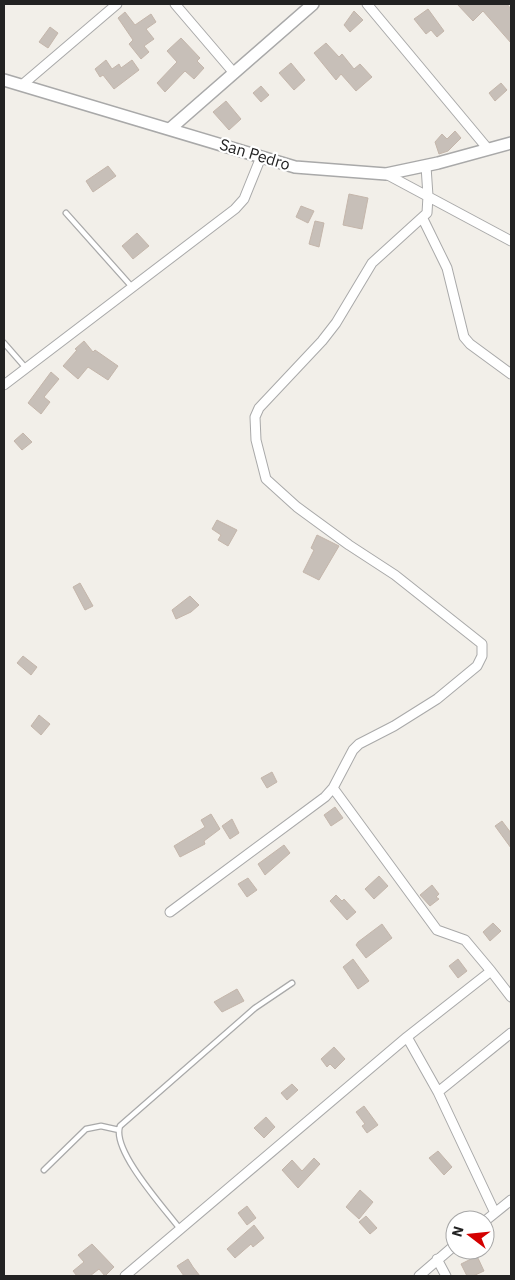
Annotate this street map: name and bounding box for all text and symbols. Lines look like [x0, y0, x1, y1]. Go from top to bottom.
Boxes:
street label: San Pedro [217, 134, 293, 174]
north arrow [445, 1210, 495, 1260]
text: N [447, 1224, 468, 1239]

